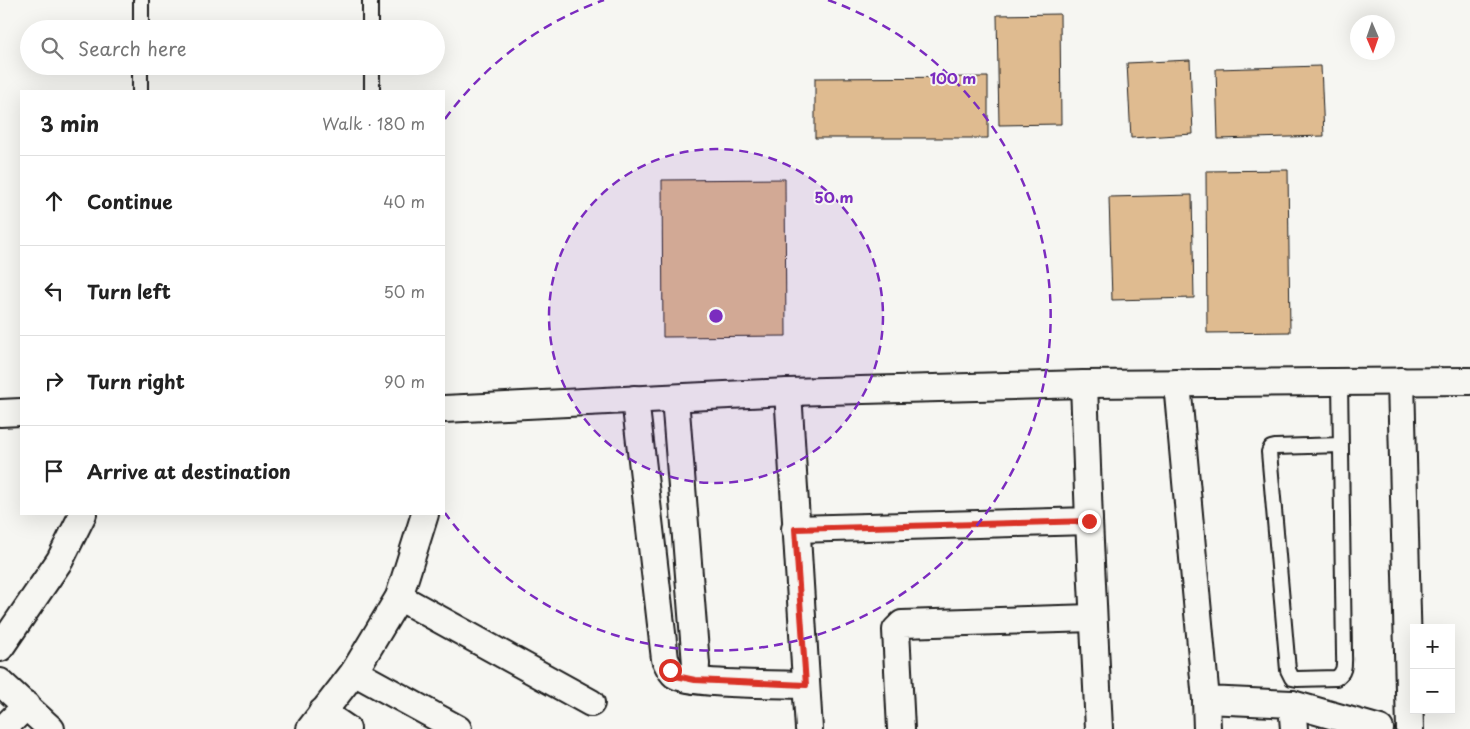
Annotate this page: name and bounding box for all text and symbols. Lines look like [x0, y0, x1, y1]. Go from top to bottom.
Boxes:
north arrow [1350, 15, 1395, 60]
search box [20, 20, 445, 75]
icon: search [38, 34, 66, 62]
text: Search here [78, 34, 187, 62]
text: 100 m [930, 66, 976, 89]
text: 3 min [40, 107, 99, 139]
text: Walk · 180 m [322, 111, 425, 135]
text: 50 m [815, 185, 853, 208]
icon: ahead [40, 187, 68, 215]
text: Continue [87, 187, 173, 215]
text: 40 m [383, 189, 425, 213]
icon: left [40, 277, 68, 305]
text: Turn left [87, 277, 171, 305]
text: 50 m [384, 279, 425, 303]
centre of rings [707, 307, 725, 325]
icon: right [40, 367, 68, 395]
text: Turn right [87, 367, 185, 395]
text: 90 m [384, 369, 425, 393]
icon: arrive [40, 457, 68, 485]
text: Arrive at destination [87, 457, 291, 485]
route end [1078, 510, 1101, 533]
map controls [1410, 624, 1455, 714]
button: + [1410, 624, 1455, 669]
route start [659, 659, 682, 682]
button: − [1410, 669, 1455, 714]

